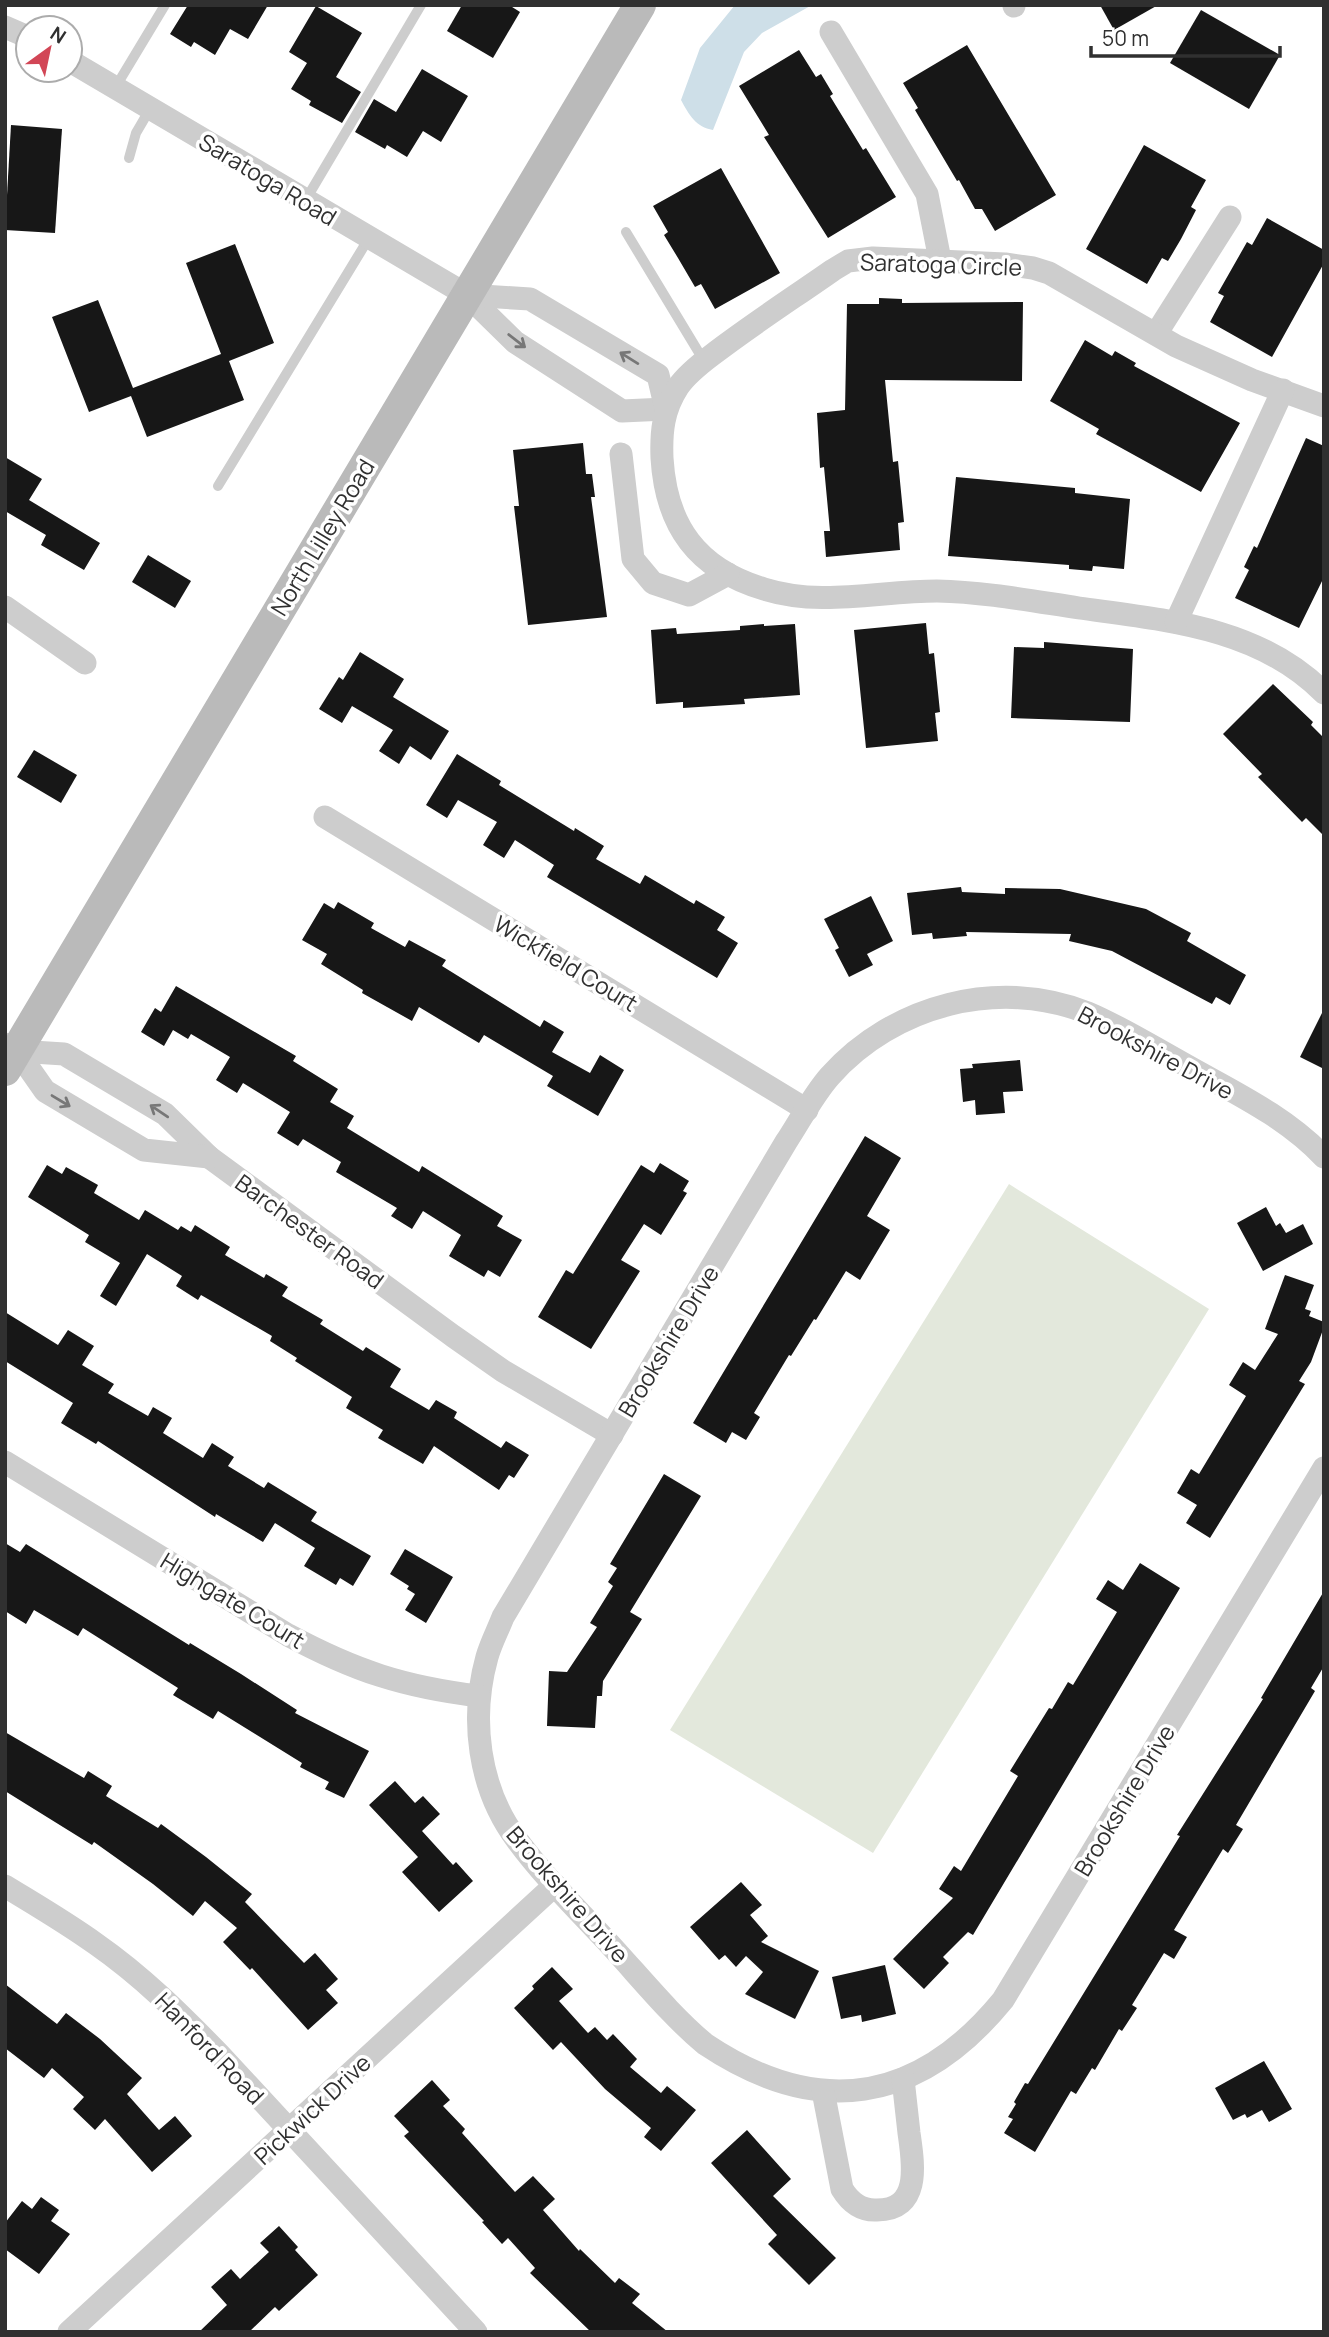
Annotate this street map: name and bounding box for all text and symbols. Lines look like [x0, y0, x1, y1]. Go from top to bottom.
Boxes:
north arrow [14, 14, 84, 84]
scale bar [1091, 14, 1280, 58]
text: N [45, 20, 71, 49]
text: 50 m [1102, 24, 1149, 52]
street label: Saratoga Road [193, 125, 343, 233]
street label: Saratoga Circle [859, 245, 1023, 283]
one-way arrow [507, 334, 525, 349]
one-way arrow [620, 350, 640, 364]
street label: North Lilley Road [263, 453, 381, 621]
street label: Wickfield Court [488, 907, 644, 1019]
street label: Brookshire Drive [1073, 998, 1239, 1106]
one-way arrow [51, 1094, 71, 1108]
one-way arrow [150, 1104, 169, 1118]
street label: Barchester Road [229, 1166, 391, 1296]
street label: Brookshire Drive [610, 1259, 726, 1423]
street label: Highgate Court [155, 1544, 311, 1656]
street label: Brookshire Drive [1066, 1718, 1182, 1882]
street label: Brookshire Drive [500, 1819, 636, 1969]
street label: Hanford Road [148, 1985, 272, 2111]
street label: Pickwick Drive [247, 2047, 377, 2171]

